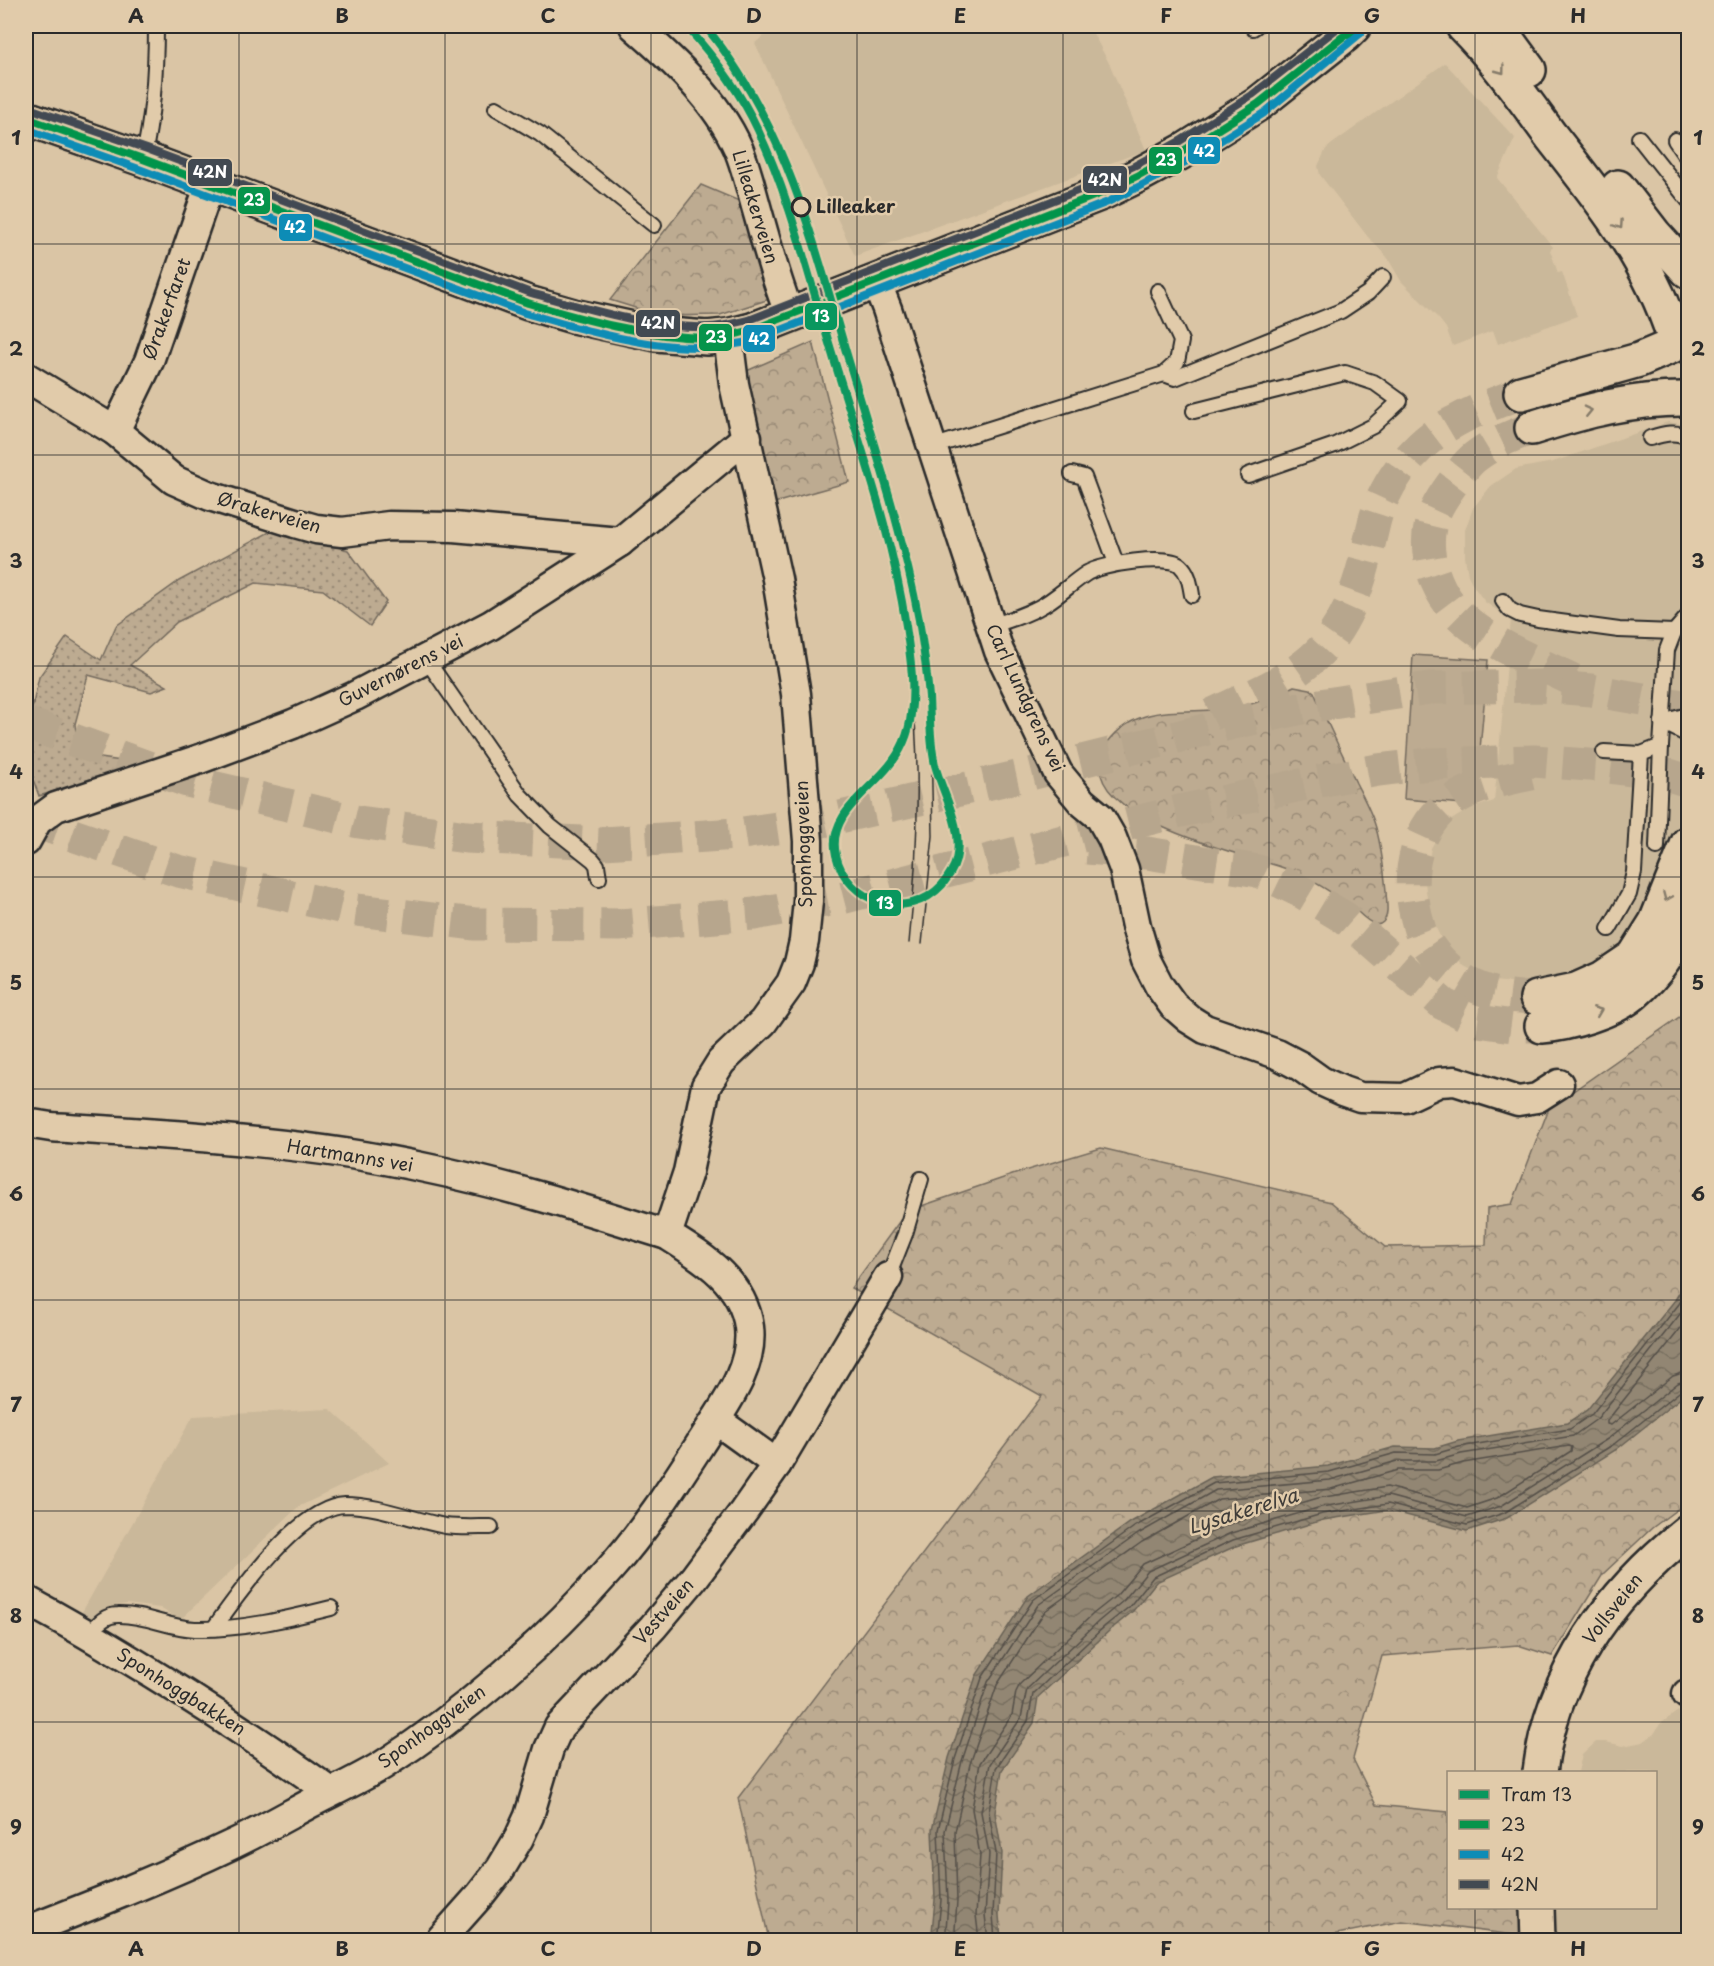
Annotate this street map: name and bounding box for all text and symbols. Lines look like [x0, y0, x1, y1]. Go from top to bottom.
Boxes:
text: A [128, 0, 144, 30]
text: B [335, 0, 349, 30]
text: C [540, 0, 556, 30]
text: D [746, 0, 762, 30]
text: E [954, 0, 966, 30]
text: F [1160, 0, 1172, 30]
text: G [1364, 0, 1380, 30]
text: H [1570, 0, 1586, 30]
one-way arrow [1494, 63, 1505, 74]
text: 1 [11, 122, 21, 152]
text: 1 [1693, 122, 1703, 152]
line badge: 42 [1187, 136, 1221, 165]
text: 42 [1193, 138, 1215, 162]
street label: Lilleakerveien [726, 146, 787, 267]
line badge: 23 [1148, 146, 1183, 175]
text: 23 [1155, 147, 1177, 171]
line badge: 42N [187, 158, 233, 187]
text: 42N [193, 159, 227, 183]
line badge: 42N [1082, 165, 1128, 194]
text: 42N [1088, 167, 1122, 191]
line badge: 23 [237, 186, 271, 215]
text: 23 [243, 187, 265, 211]
place label: Lilleaker [816, 192, 896, 219]
marker: Lilleaker [791, 197, 811, 217]
line badge: 42 [278, 213, 313, 242]
text: 42 [284, 214, 306, 238]
one-way arrow [1612, 218, 1623, 229]
street label: Ørakerfaret [135, 254, 197, 363]
line badge: 13 [804, 302, 838, 331]
text: 13 [812, 303, 830, 327]
line badge: 42N [635, 309, 681, 338]
text: 42N [641, 310, 675, 334]
line badge: 23 [698, 323, 733, 352]
text: 23 [705, 324, 727, 348]
line badge: 42 [742, 324, 776, 353]
text: 42 [748, 326, 770, 350]
text: 2 [9, 333, 23, 363]
text: 2 [1691, 333, 1705, 363]
one-way arrow [1583, 405, 1593, 418]
street label: Ørakerveien [214, 484, 325, 539]
text: 3 [9, 545, 23, 575]
text: 3 [1691, 545, 1705, 575]
street label: Carl Lundgrens vei [980, 619, 1073, 776]
street label: Guvernørens vei [333, 626, 468, 713]
text: 4 [9, 756, 23, 786]
text: 4 [1691, 756, 1705, 786]
street label: Sponhoggveien [787, 780, 818, 908]
line badge: 13 [868, 889, 902, 917]
text: 13 [876, 890, 894, 914]
one-way arrow [1662, 891, 1674, 902]
text: 5 [10, 967, 22, 997]
text: 5 [1692, 967, 1704, 997]
one-way arrow [1592, 1006, 1603, 1018]
street label: Hartmanns vei [285, 1131, 415, 1178]
text: 6 [9, 1178, 23, 1208]
text: 6 [1691, 1178, 1705, 1208]
text: 7 [10, 1389, 22, 1419]
text: 7 [1692, 1389, 1704, 1419]
water label: Lysakerelva [1184, 1479, 1302, 1541]
street label: Vollsveien [1575, 1567, 1648, 1649]
street label: Vestveien [626, 1572, 699, 1650]
text: 8 [10, 1600, 22, 1630]
text: 8 [1692, 1600, 1704, 1630]
street label: Sponhoggbakken [112, 1640, 251, 1741]
street label: Sponhoggveien [372, 1677, 491, 1774]
legend [1447, 1771, 1657, 1909]
text: Tram 13 [1501, 1780, 1572, 1807]
text: 23 [1501, 1810, 1525, 1837]
text: 9 [10, 1811, 22, 1841]
text: 9 [1692, 1811, 1704, 1841]
text: 42 [1501, 1840, 1525, 1867]
text: 42N [1501, 1870, 1539, 1897]
text: A [128, 1933, 144, 1963]
text: B [335, 1933, 349, 1963]
text: C [540, 1933, 556, 1963]
text: D [746, 1933, 762, 1963]
text: E [954, 1933, 966, 1963]
text: F [1160, 1933, 1172, 1963]
text: G [1364, 1933, 1380, 1963]
text: H [1570, 1933, 1586, 1963]

